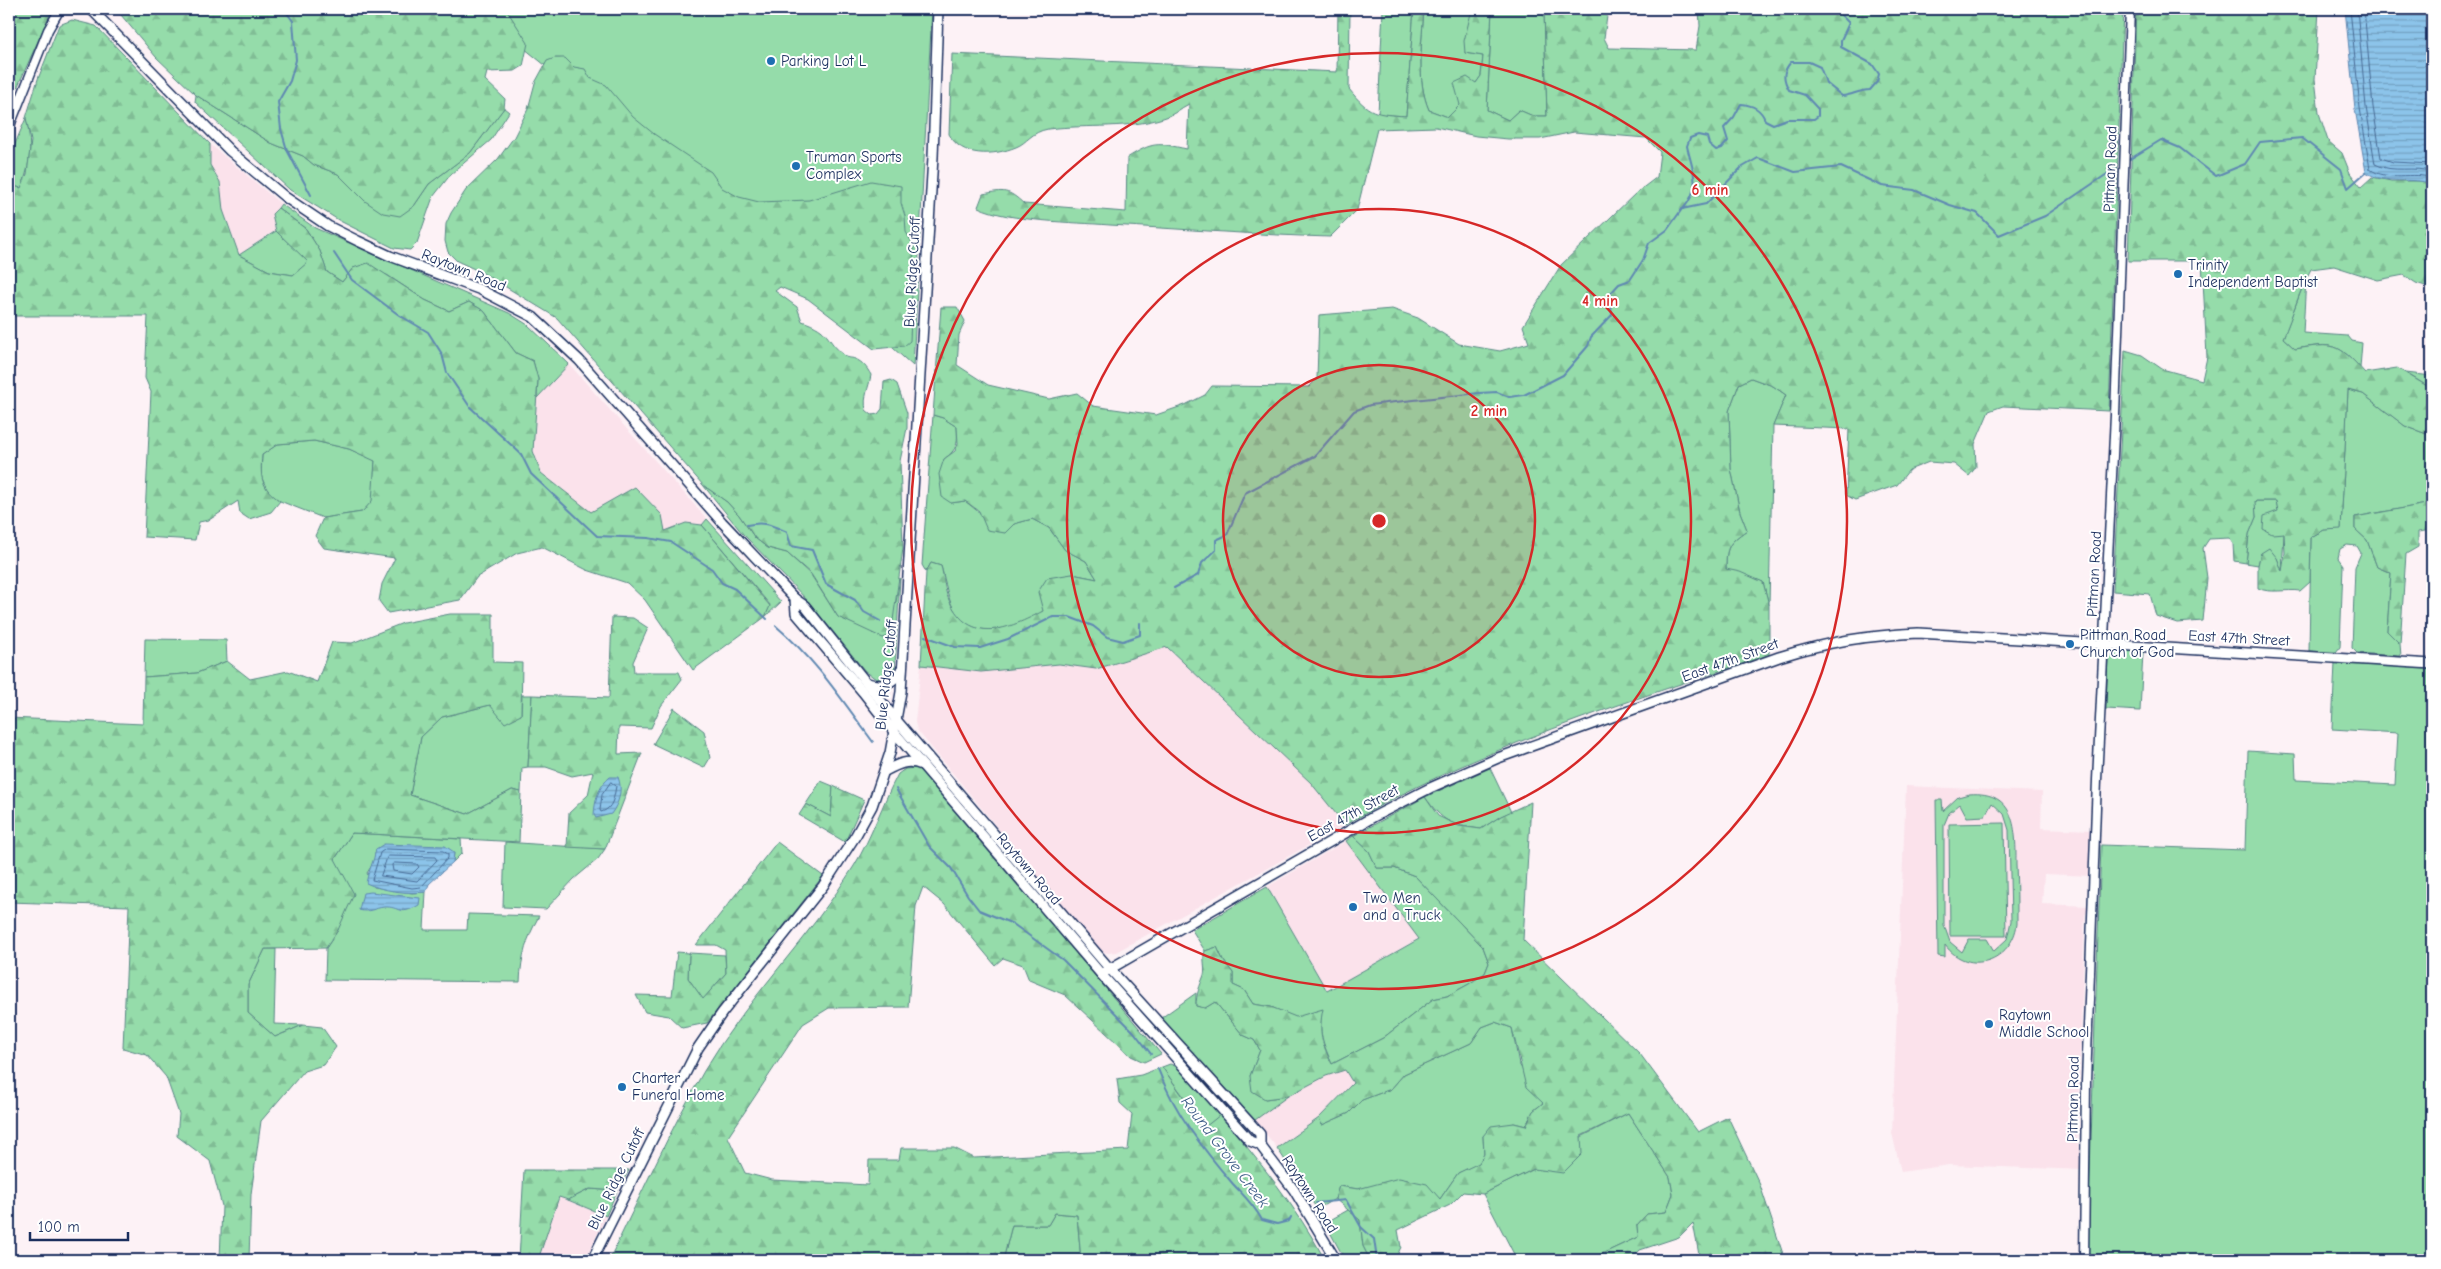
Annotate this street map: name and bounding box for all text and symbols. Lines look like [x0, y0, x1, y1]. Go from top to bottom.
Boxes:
place label: Parking Lot L [781, 52, 867, 70]
marker: Parking Lot L [765, 55, 777, 67]
street label: Pittman Road [2100, 126, 2120, 212]
place label: Truman Sports Complex [806, 148, 902, 183]
marker: Truman Sports Complex [790, 160, 802, 172]
text: 6 min [1692, 181, 1728, 199]
street label: Blue Ridge Cutoff [900, 216, 924, 328]
street label: Raytown Road [419, 245, 509, 295]
place label: Trinity Independent Baptist [2188, 256, 2318, 291]
marker: Trinity Independent Baptist [2172, 268, 2184, 280]
text: 4 min [1582, 292, 1618, 310]
text: 2 min [1471, 402, 1507, 420]
centre of rings [1370, 512, 1388, 530]
street label: Pittman Road [2083, 530, 2105, 618]
street label: Blue Ridge Cutoff [871, 618, 901, 731]
place label: Pittman Road Church of God [2080, 626, 2174, 661]
street label: East 47th Street [2188, 626, 2291, 650]
street label: East 47th Street [1679, 634, 1781, 686]
marker: Pittman Road Church of God [2064, 638, 2076, 650]
street label: East 47th Street [1304, 780, 1402, 845]
street label: Raytown Road [993, 829, 1065, 909]
place label: Two Men and a Truck [1363, 889, 1441, 924]
marker: Two Men and a Truck [1347, 901, 1359, 913]
place label: Raytown Middle School [1999, 1006, 2089, 1041]
marker: Raytown Middle School [1983, 1018, 1995, 1030]
street label: Pittman Road [2063, 1056, 2083, 1142]
place label: Charter Funeral Home [632, 1069, 725, 1104]
marker: Charter Funeral Home [616, 1081, 628, 1093]
water label: Round Grove Creek [1177, 1093, 1273, 1211]
street label: Blue Ridge Cutoff [584, 1125, 649, 1233]
street label: Raytown Road [1278, 1152, 1342, 1236]
scale bar [30, 1209, 128, 1241]
text: 100 m [38, 1218, 80, 1236]

